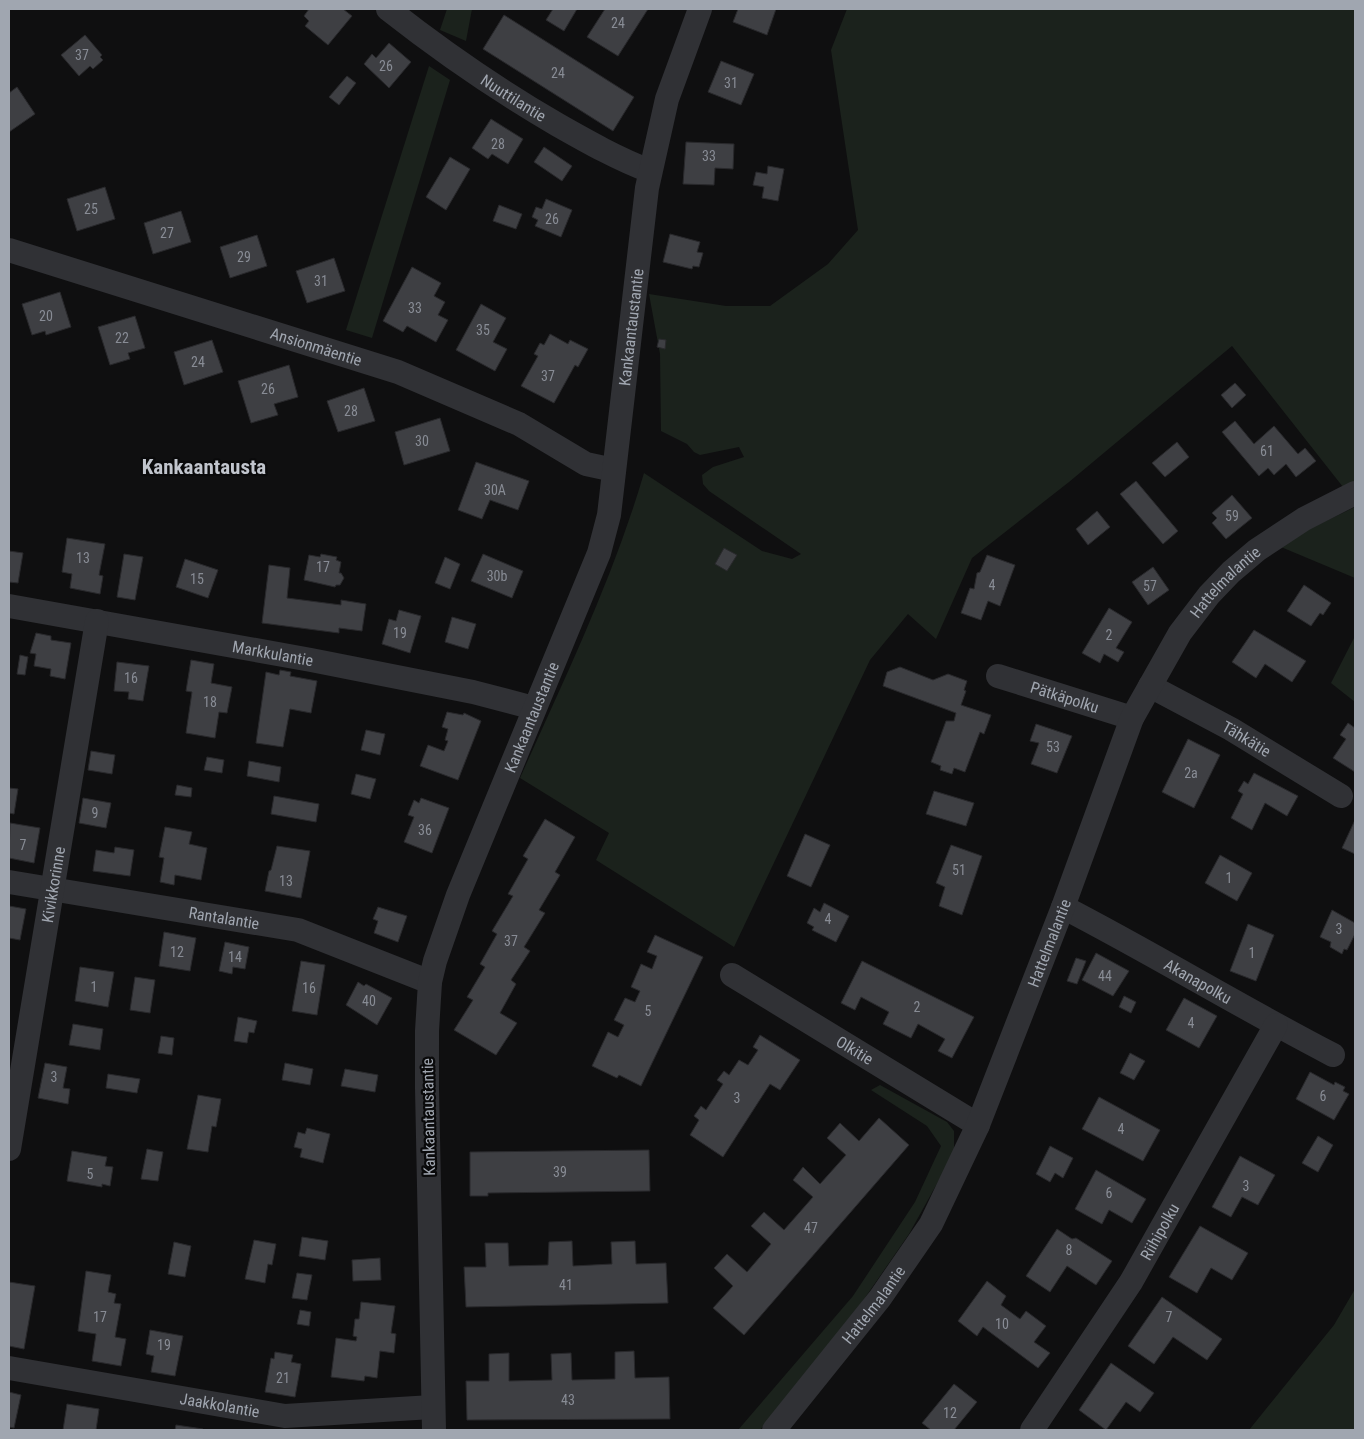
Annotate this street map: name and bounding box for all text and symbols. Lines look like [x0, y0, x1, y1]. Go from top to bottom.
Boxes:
house number: 24 [611, 15, 625, 31]
house number: 37 [75, 47, 89, 63]
house number: 26 [379, 58, 393, 74]
house number: 24 [551, 65, 565, 81]
street label: Nuuttilantie [477, 71, 549, 126]
house number: 31 [724, 75, 738, 91]
house number: 28 [491, 136, 505, 152]
house number: 33 [702, 148, 716, 164]
house number: 25 [84, 201, 98, 217]
house number: 26 [545, 211, 559, 227]
house number: 27 [160, 225, 174, 241]
house number: 29 [237, 249, 251, 265]
street label: Kankaantaustantie [615, 267, 648, 387]
house number: 31 [314, 273, 328, 289]
house number: 33 [408, 300, 422, 316]
house number: 20 [39, 308, 53, 324]
house number: 35 [476, 322, 490, 338]
street label: Ansionmäentie [268, 324, 364, 370]
house number: 22 [115, 330, 129, 346]
house number: 24 [191, 354, 205, 370]
house number: 37 [541, 368, 555, 384]
house number: 26 [261, 381, 275, 397]
house number: 28 [344, 403, 358, 419]
house number: 30 [415, 433, 429, 449]
house number: 61 [1260, 443, 1274, 459]
district label: Kankaantausta [142, 455, 266, 479]
house number: 30A [484, 482, 506, 498]
house number: 59 [1225, 508, 1239, 524]
street label: Hattelmalantie [1186, 542, 1264, 622]
house number: 13 [76, 550, 90, 566]
house number: 17 [316, 559, 330, 575]
house number: 30b [487, 568, 507, 584]
house number: 15 [190, 571, 204, 587]
house number: 4 [989, 577, 996, 593]
house number: 57 [1143, 578, 1157, 594]
house number: 19 [393, 625, 407, 641]
house number: 2 [1106, 627, 1113, 643]
street label: Markkulantie [231, 637, 315, 670]
street label: Kankaantaustantie [501, 659, 563, 776]
house number: 16 [124, 670, 138, 686]
street label: Pätkäpolku [1028, 678, 1101, 717]
house number: 18 [203, 694, 217, 710]
street label: Tähkätie [1219, 717, 1274, 761]
house number: 53 [1046, 739, 1060, 755]
house number: 2a [1184, 765, 1198, 781]
house number: 9 [92, 805, 98, 821]
house number: 36 [418, 822, 432, 838]
house number: 7 [20, 837, 27, 853]
street label: Kivikkorinne [38, 845, 69, 924]
house number: 51 [952, 862, 966, 878]
house number: 1 [1226, 870, 1232, 886]
house number: 13 [279, 873, 293, 889]
street label: Hattelmalantie [1024, 897, 1075, 990]
street label: Rantalantie [187, 903, 261, 933]
house number: 4 [825, 911, 832, 927]
house number: 3 [1336, 921, 1342, 937]
house number: 37 [504, 933, 518, 949]
house number: 12 [170, 944, 184, 960]
house number: 1 [1249, 945, 1255, 961]
house number: 14 [228, 949, 242, 965]
street label: Akanapolku [1161, 955, 1235, 1008]
house number: 44 [1098, 968, 1112, 984]
house number: 1 [91, 979, 97, 995]
house number: 16 [302, 980, 316, 996]
house number: 40 [362, 993, 376, 1009]
house number: 2 [914, 999, 921, 1015]
house number: 5 [645, 1003, 652, 1019]
house number: 4 [1188, 1015, 1195, 1031]
street label: Olkitie [833, 1032, 877, 1069]
street label: Kankaantaustantie [418, 1058, 439, 1176]
house number: 3 [51, 1069, 57, 1085]
house number: 6 [1320, 1088, 1327, 1104]
house number: 3 [734, 1090, 740, 1106]
house number: 4 [1118, 1121, 1125, 1137]
house number: 39 [553, 1164, 567, 1180]
house number: 5 [87, 1166, 94, 1182]
house number: 3 [1243, 1178, 1249, 1194]
house number: 6 [1106, 1185, 1113, 1201]
street label: Riihipolku [1136, 1200, 1183, 1263]
house number: 47 [804, 1220, 818, 1236]
house number: 8 [1066, 1242, 1073, 1258]
street label: Hattelmalantie [838, 1262, 909, 1348]
house number: 41 [559, 1277, 573, 1293]
house number: 17 [93, 1309, 107, 1325]
house number: 7 [1166, 1309, 1173, 1325]
house number: 10 [995, 1316, 1009, 1332]
house number: 19 [157, 1337, 171, 1353]
house number: 21 [276, 1370, 290, 1386]
street label: Jaakkolantie [178, 1389, 261, 1421]
house number: 43 [561, 1392, 575, 1408]
house number: 12 [943, 1405, 957, 1421]

